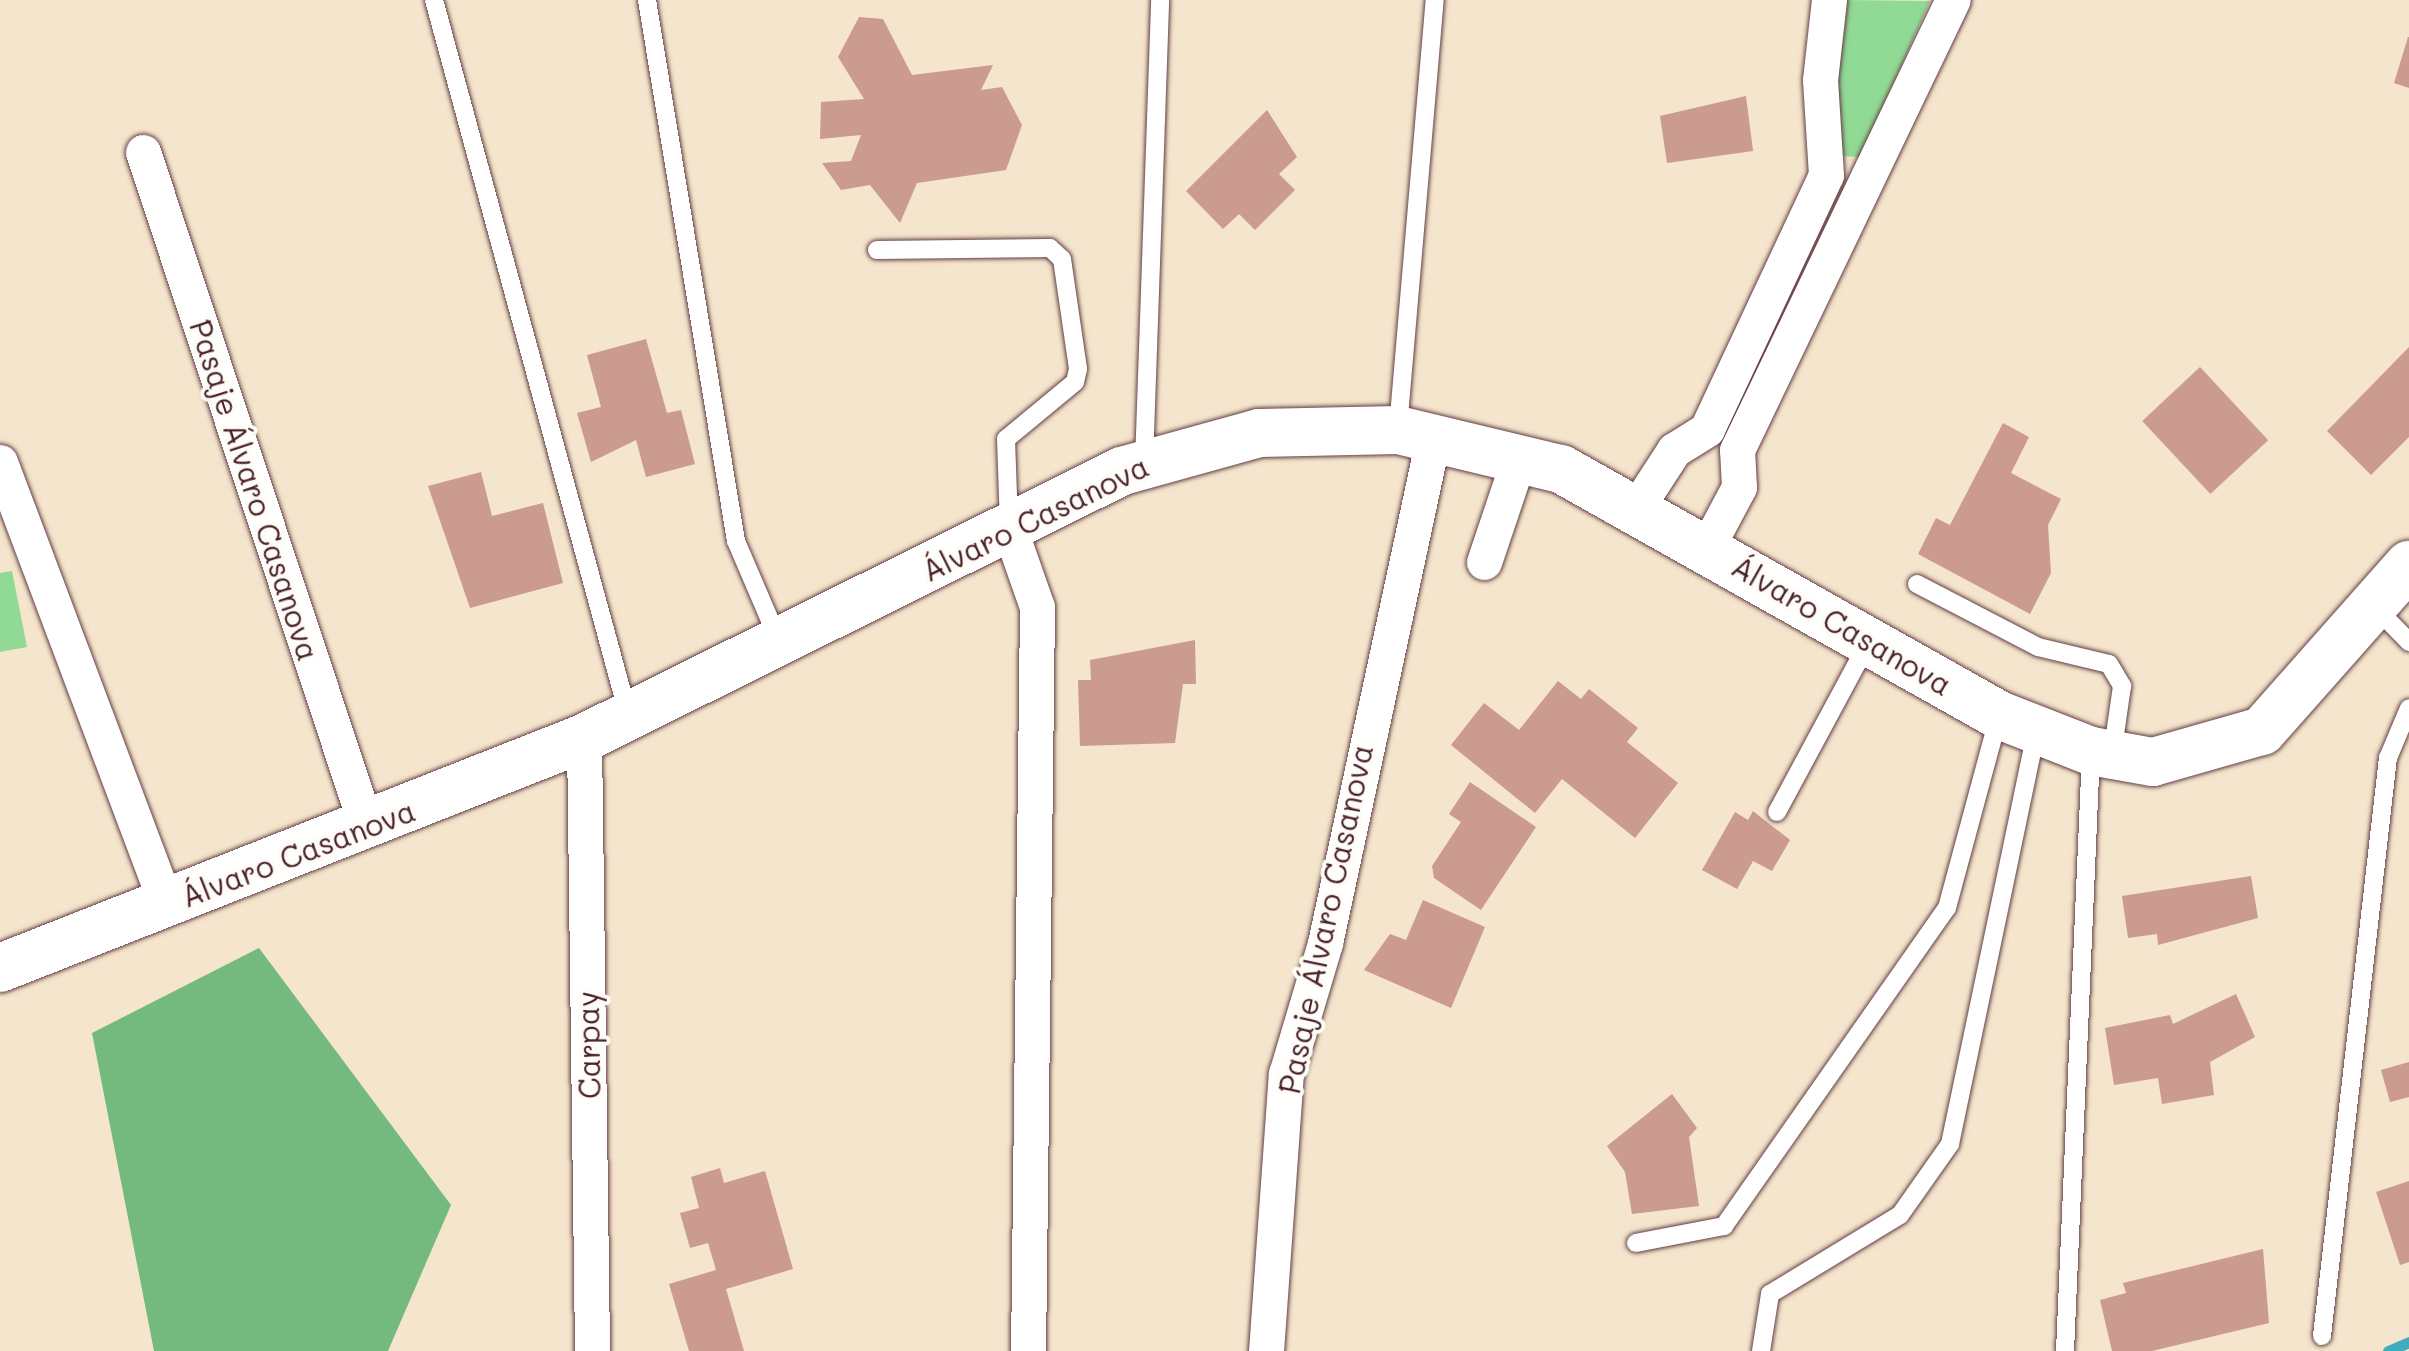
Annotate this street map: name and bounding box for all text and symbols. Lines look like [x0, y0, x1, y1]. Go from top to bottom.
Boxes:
street label: Pasaje Álvaro Casanova [183, 315, 327, 665]
street label: Álvaro Casanova [916, 448, 1154, 588]
street label: Álvaro Casanova [1726, 547, 1958, 703]
street label: Pasaje Álvaro Casanova [1270, 741, 1380, 1097]
street label: Álvaro Casanova [176, 792, 420, 914]
street label: Carpay [569, 991, 607, 1099]

